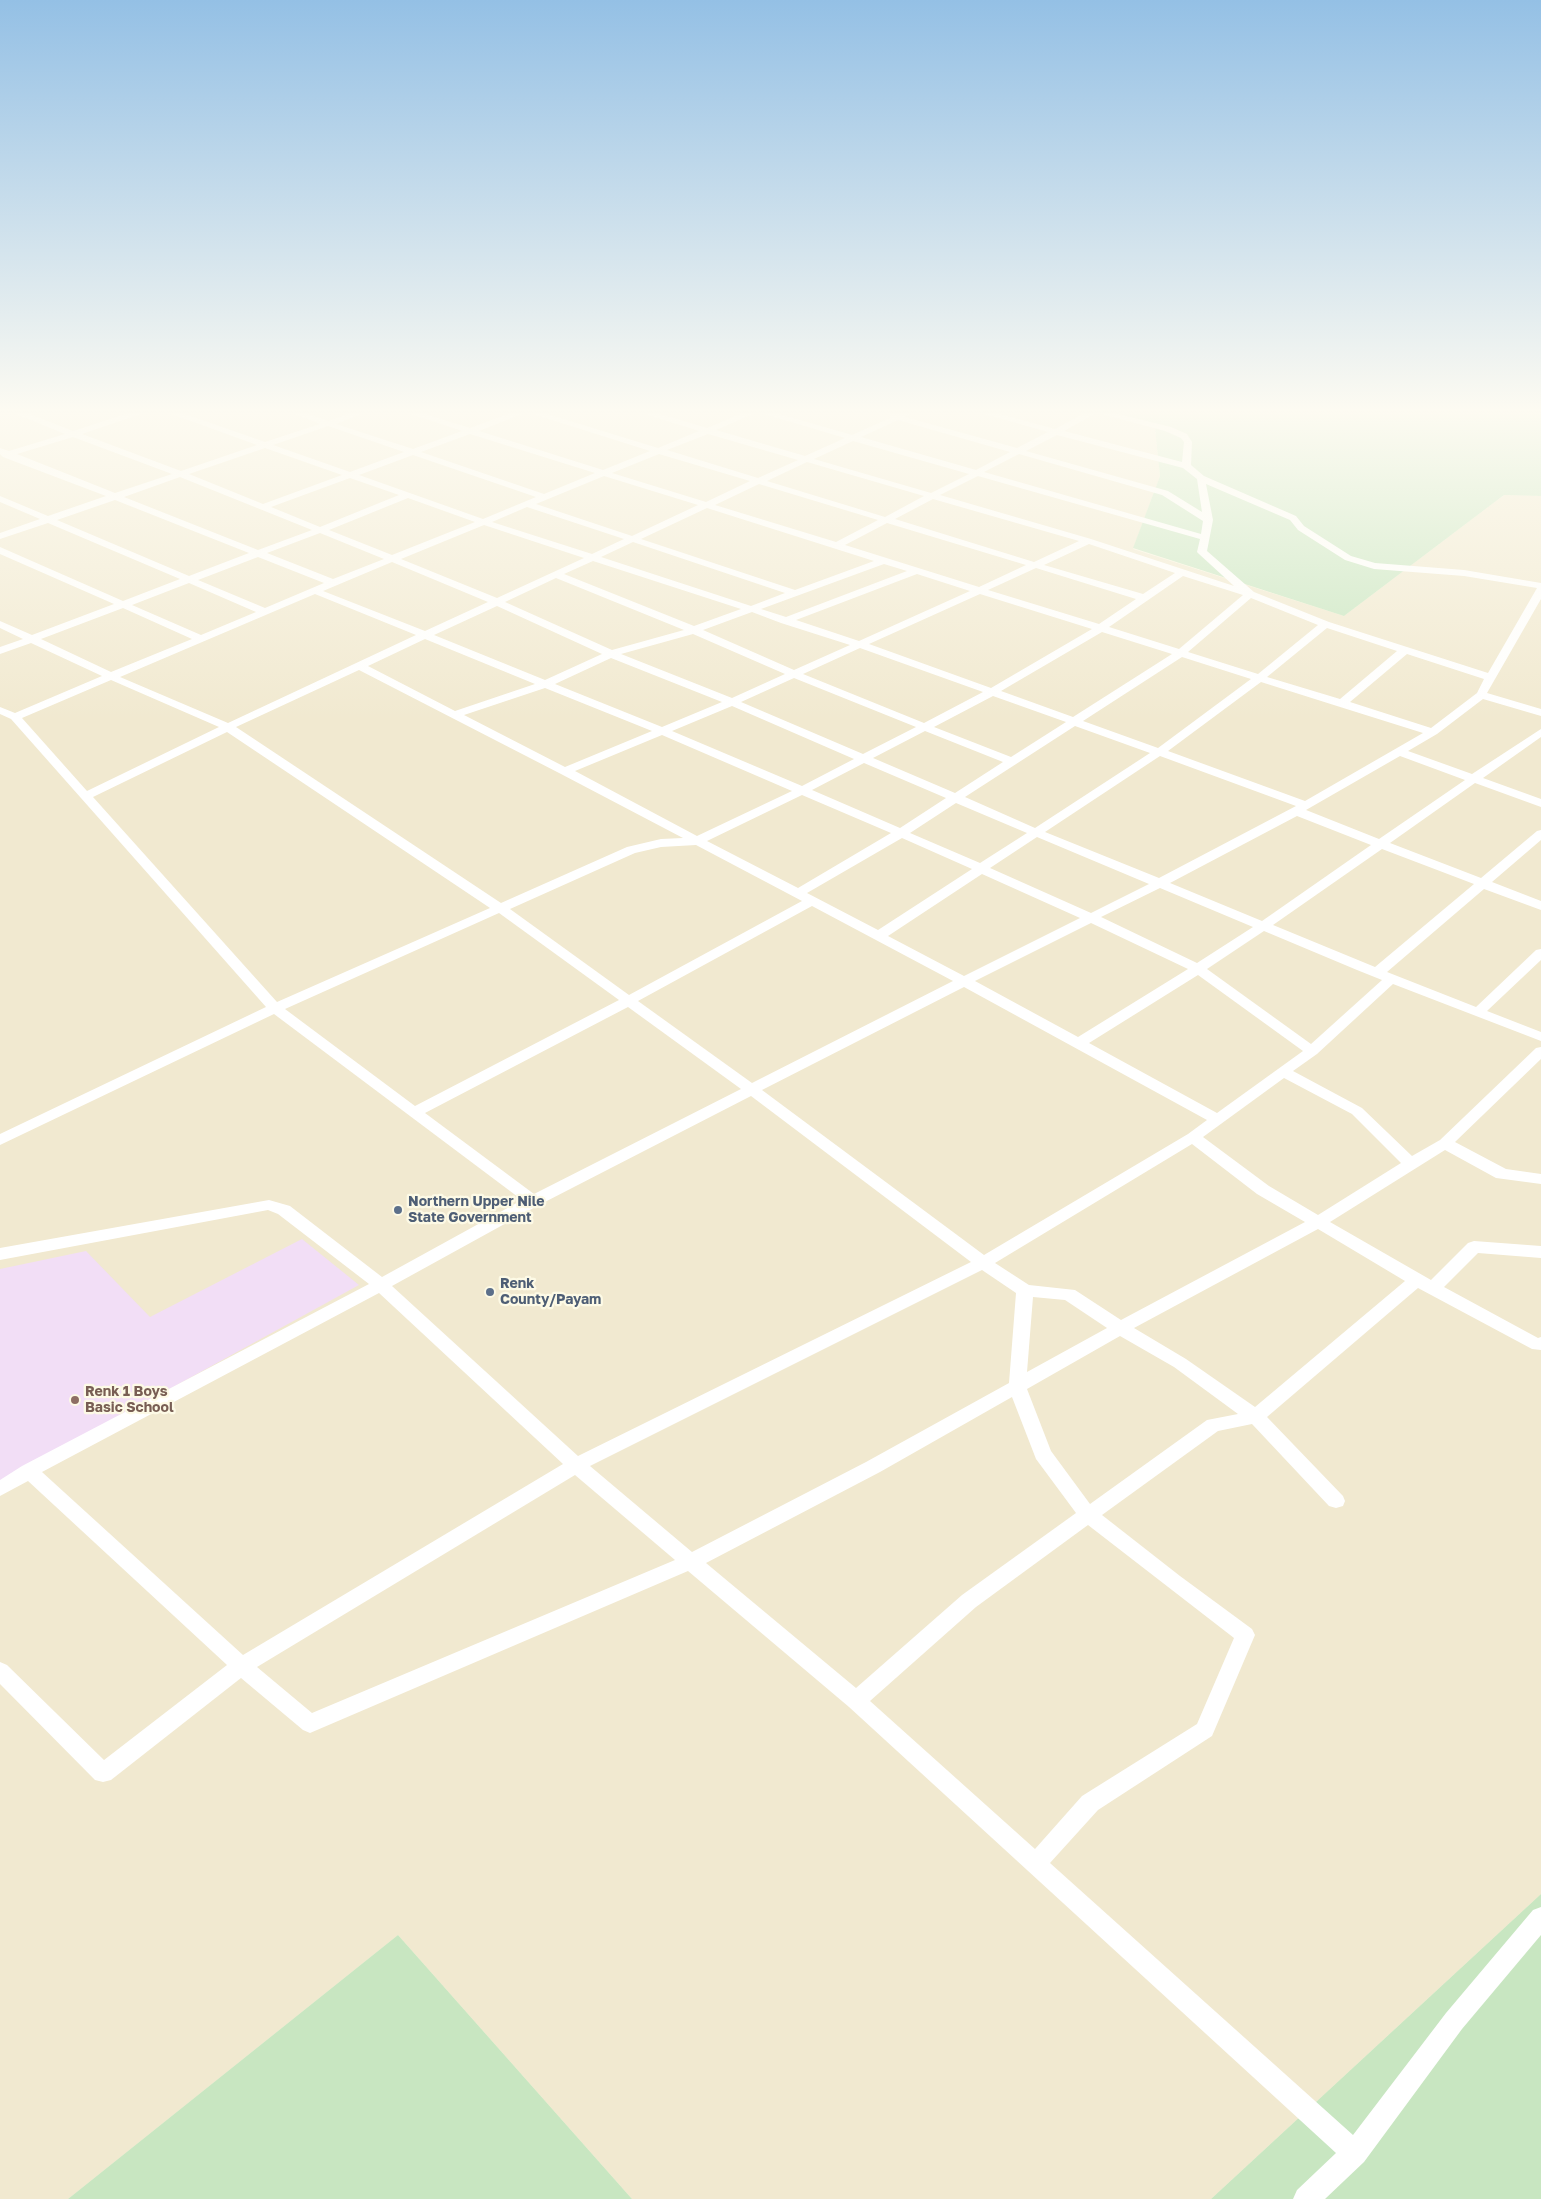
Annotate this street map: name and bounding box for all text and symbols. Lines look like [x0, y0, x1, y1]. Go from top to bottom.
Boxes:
place label: Northern Upper Nile State Government [408, 1194, 545, 1226]
marker: Northern Upper Nile State Government [392, 1204, 404, 1216]
place label: Renk County/Payam [500, 1276, 601, 1308]
marker: Renk County/Payam [484, 1286, 496, 1298]
place label: Renk 1 Boys Basic School [85, 1384, 174, 1416]
marker: Renk 1 Boys Basic School [69, 1394, 81, 1406]

